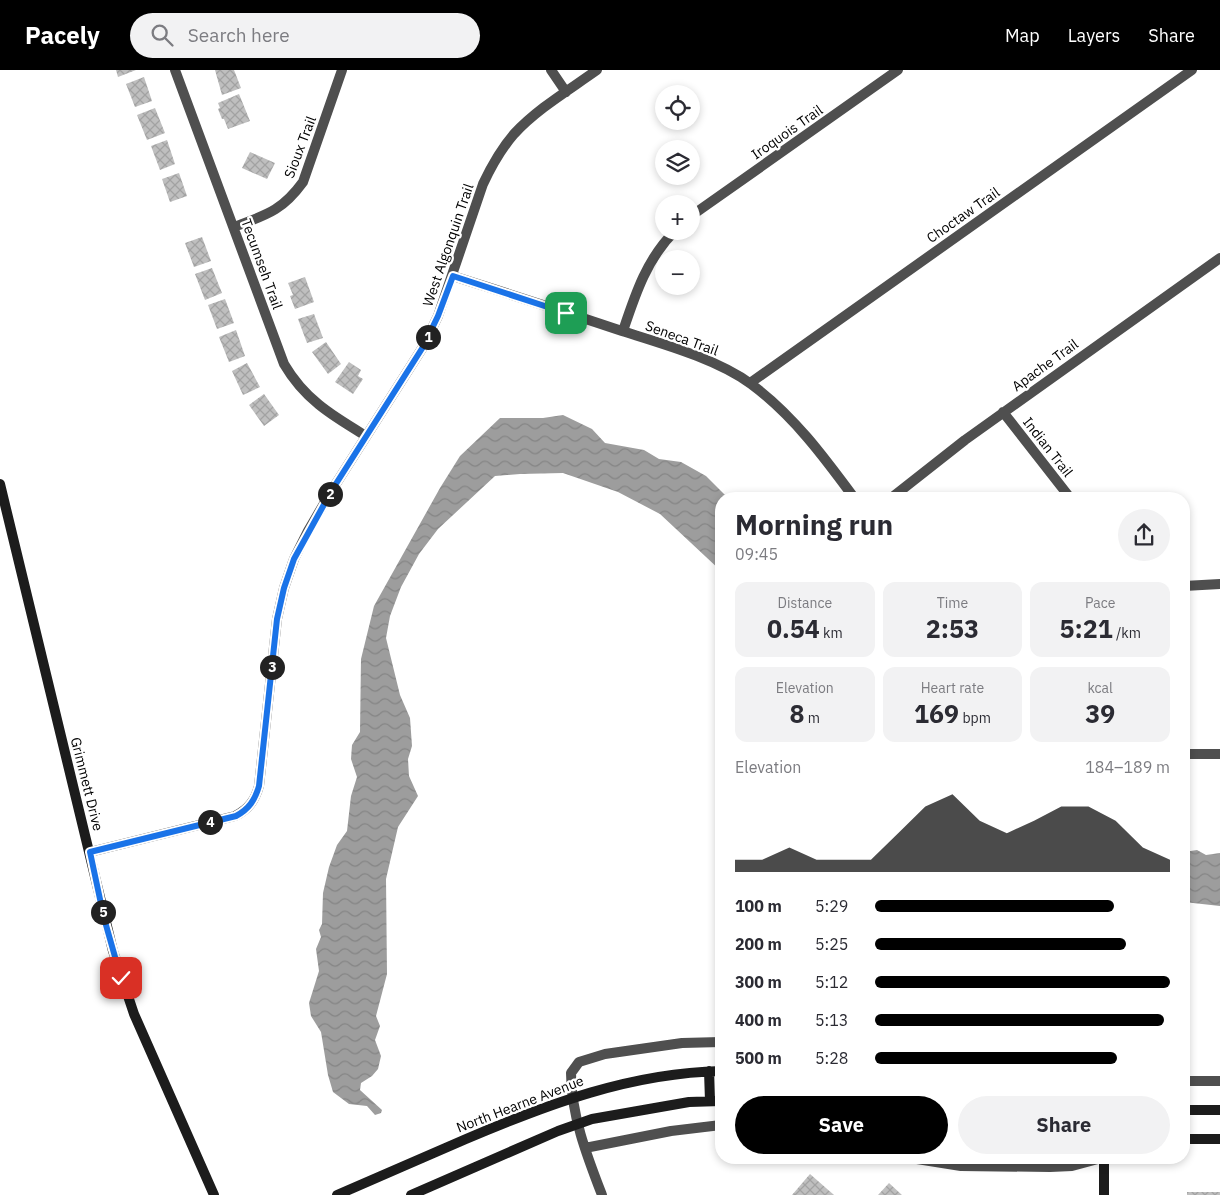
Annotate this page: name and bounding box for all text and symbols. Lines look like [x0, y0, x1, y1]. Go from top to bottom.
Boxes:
search box [130, 13, 480, 58]
text: Pacely [25, 19, 100, 51]
icon: search [148, 21, 176, 49]
text: Search here [188, 23, 290, 47]
text: Map [1005, 24, 1040, 47]
text: Layers [1068, 24, 1120, 47]
text: Share [1148, 24, 1195, 47]
map controls [655, 85, 700, 295]
button: locate [655, 85, 700, 130]
street label: Iroquois Trail [748, 101, 826, 163]
street label: Sioux Trail [280, 113, 320, 181]
button: layers [655, 140, 700, 185]
street label: West Algonquin Trail [419, 181, 478, 309]
street label: Choctaw Trail [923, 183, 1003, 247]
button: + [655, 195, 700, 240]
street label: Tecumseh Trail [237, 216, 287, 312]
button: − [655, 250, 700, 295]
pin [545, 292, 587, 334]
icon: arrive [552, 299, 580, 327]
street label: Seneca Trail [643, 316, 721, 360]
pin: 1 [416, 324, 440, 350]
text: 1 [424, 328, 433, 346]
street label: Apache Trail [1008, 335, 1082, 395]
street label: Indian Trail [1019, 413, 1077, 481]
pin: 2 [318, 482, 342, 506]
text: 2 [326, 485, 335, 503]
text: Morning run [735, 506, 893, 543]
button: share [1118, 509, 1170, 561]
text: 09:45 [735, 544, 778, 564]
text: Distance [778, 594, 832, 612]
text: Time [937, 594, 968, 612]
text: Pace [1085, 594, 1115, 612]
text: 0.54 [767, 612, 820, 645]
text: 2:53 [926, 612, 979, 645]
text: 5:21 [1059, 612, 1113, 645]
text: km [820, 624, 843, 642]
text: /km [1113, 624, 1141, 642]
pin: 3 [260, 654, 284, 680]
text: 3 [268, 658, 277, 676]
text: Elevation [776, 679, 834, 697]
text: Heart rate [921, 679, 984, 697]
text: kcal [1087, 679, 1113, 697]
text: 8 [790, 697, 805, 730]
text: 169 [914, 697, 959, 730]
text: 39 [1085, 697, 1115, 730]
text: m [805, 709, 820, 727]
text: bpm [959, 709, 991, 727]
street label: Grimmett Drive [67, 735, 107, 833]
text: Elevation [735, 757, 801, 777]
text: 184–189 m [1085, 757, 1170, 777]
pin: 4 [198, 810, 222, 834]
text: 4 [206, 813, 215, 831]
text: 100 m [735, 896, 782, 916]
text: 5:29 [815, 896, 848, 916]
pin: 5 [90, 900, 116, 924]
text: 5 [99, 903, 108, 921]
text: 200 m [735, 934, 782, 954]
text: 5:25 [815, 934, 848, 954]
pin [100, 957, 142, 999]
icon: check [107, 964, 135, 992]
text: 300 m [735, 972, 782, 992]
text: 5:12 [815, 972, 848, 992]
text: 400 m [735, 1010, 782, 1030]
text: 5:13 [815, 1010, 848, 1030]
text: 500 m [735, 1048, 782, 1068]
text: 5:28 [815, 1048, 848, 1068]
street label: North Hearne Avenue [454, 1071, 587, 1137]
button: Save [735, 1096, 948, 1154]
button: Share [958, 1096, 1170, 1154]

